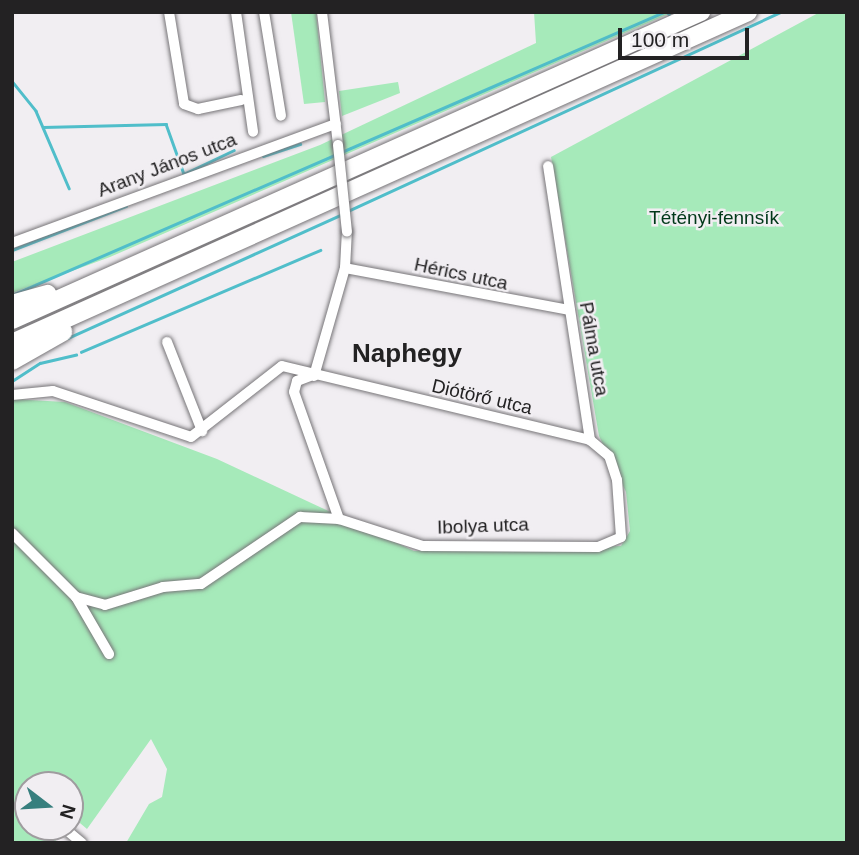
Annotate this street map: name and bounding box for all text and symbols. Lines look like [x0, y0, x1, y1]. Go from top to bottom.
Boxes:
scale bar [621, 14, 752, 58]
text: 100 m [631, 28, 689, 51]
street label: Arany János utca [94, 128, 240, 202]
park label: Tétényi-fennsík [649, 207, 779, 229]
street label: Hérics utca [412, 253, 510, 295]
street label: Pálma utca [575, 300, 613, 398]
district label: Naphegy [352, 338, 462, 370]
street label: Diótörő utca [430, 374, 534, 420]
street label: Ibolya utca [437, 513, 529, 539]
north arrow [14, 771, 84, 841]
text: N [56, 802, 80, 821]

